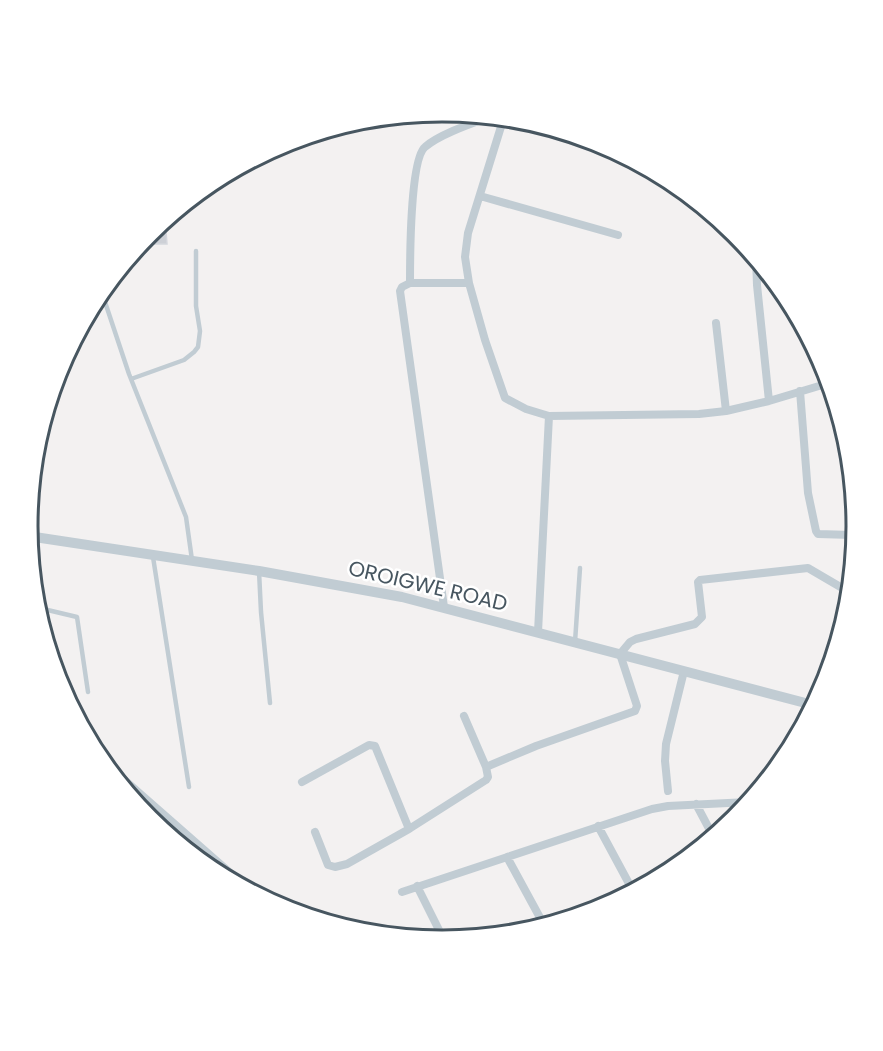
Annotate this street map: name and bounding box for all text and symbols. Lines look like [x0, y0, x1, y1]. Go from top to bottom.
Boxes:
street label: OROIGWE ROAD [346, 553, 511, 618]

